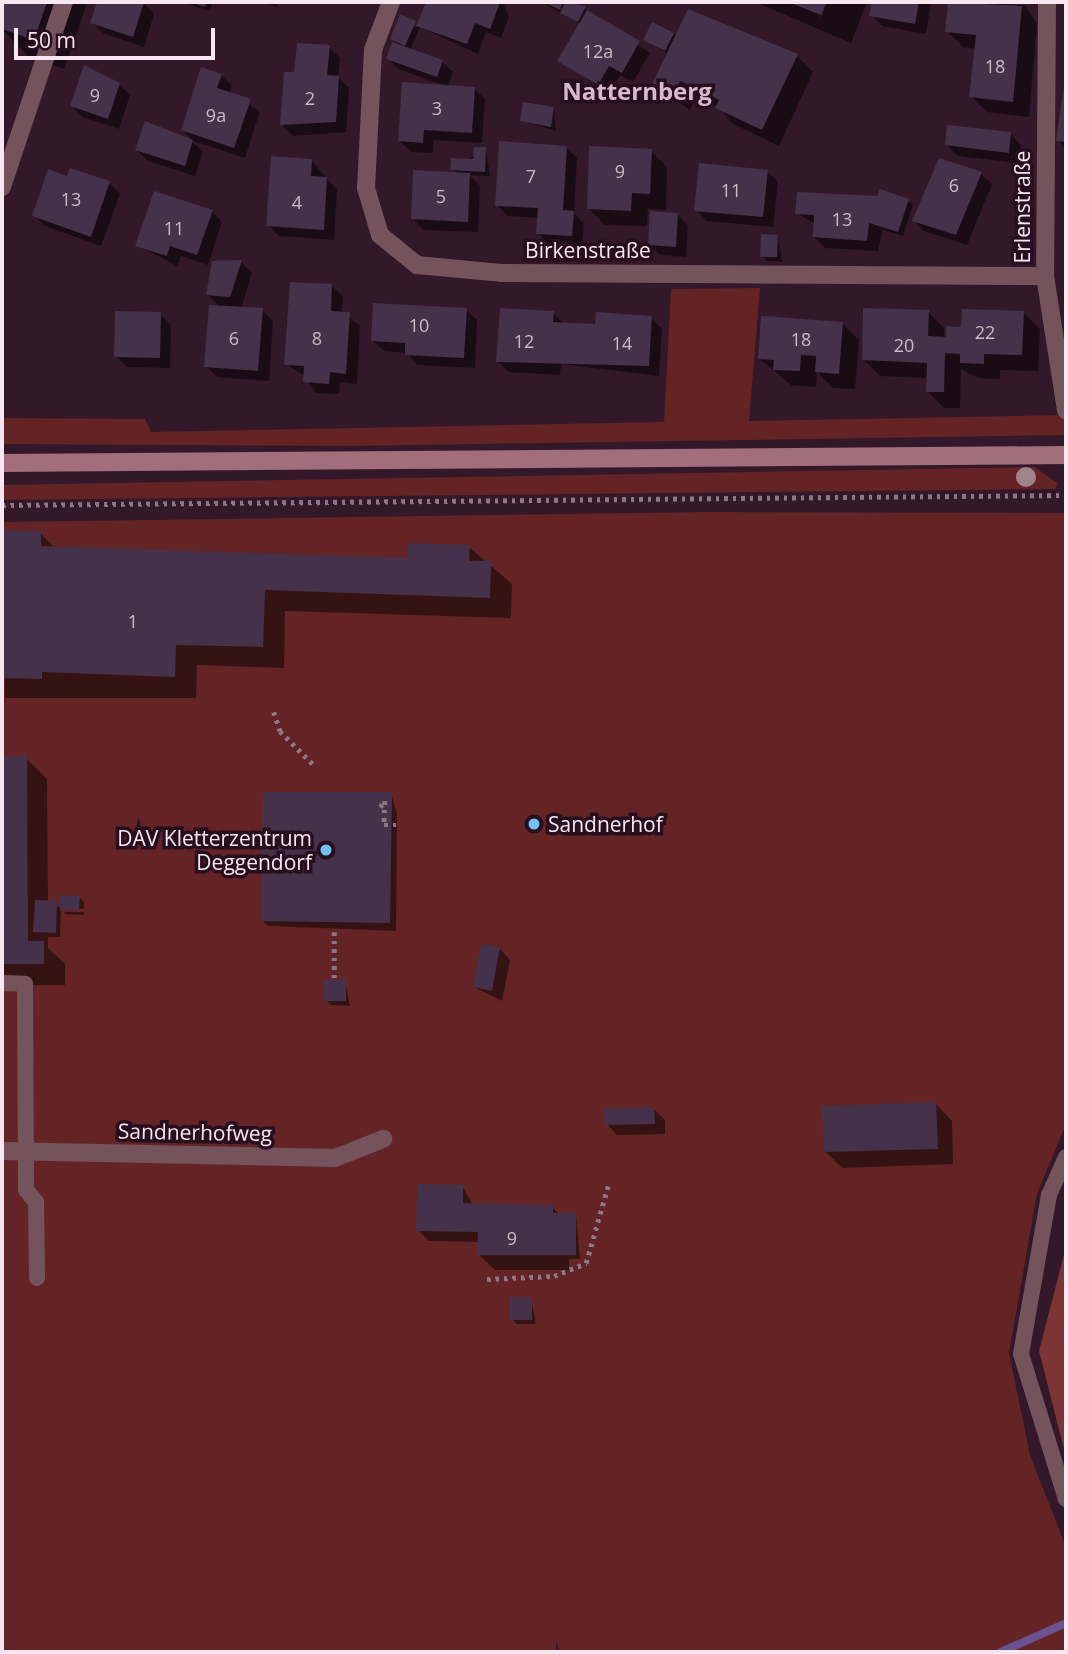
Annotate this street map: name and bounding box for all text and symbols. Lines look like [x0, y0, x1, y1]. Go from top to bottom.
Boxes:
scale bar [18, 14, 219, 58]
text: 50 m [27, 26, 76, 54]
house number: 12a [583, 40, 613, 62]
house number: 18 [985, 55, 1005, 77]
district label: Natternberg [562, 77, 712, 105]
house number: 9 [90, 84, 100, 106]
house number: 2 [305, 87, 315, 109]
house number: 3 [432, 97, 442, 119]
house number: 9a [206, 104, 226, 126]
street label: Erlenstraße [1009, 151, 1035, 263]
house number: 9 [615, 160, 625, 182]
house number: 7 [526, 165, 536, 187]
house number: 6 [949, 174, 959, 196]
house number: 11 [721, 179, 741, 201]
house number: 5 [436, 185, 446, 207]
house number: 13 [61, 188, 81, 210]
house number: 4 [292, 191, 302, 213]
house number: 13 [832, 208, 852, 230]
house number: 11 [164, 217, 184, 239]
street label: Birkenstraße [525, 237, 651, 263]
house number: 10 [409, 314, 429, 336]
house number: 22 [975, 321, 995, 343]
house number: 6 [229, 327, 239, 349]
house number: 8 [312, 327, 322, 349]
house number: 18 [791, 328, 811, 350]
house number: 12 [514, 330, 534, 352]
house number: 14 [612, 332, 632, 354]
house number: 20 [894, 334, 914, 356]
house number: 1 [128, 610, 138, 632]
place label: Sandnerhof [548, 811, 663, 837]
marker: Sandnerhof [526, 816, 542, 832]
place label: DAV Kletterzentrum Deggendorf [117, 825, 312, 875]
marker: DAV Kletterzentrum Deggendorf [318, 842, 334, 858]
street label: Sandnerhofweg [118, 1118, 272, 1146]
house number: 9 [507, 1227, 517, 1249]

